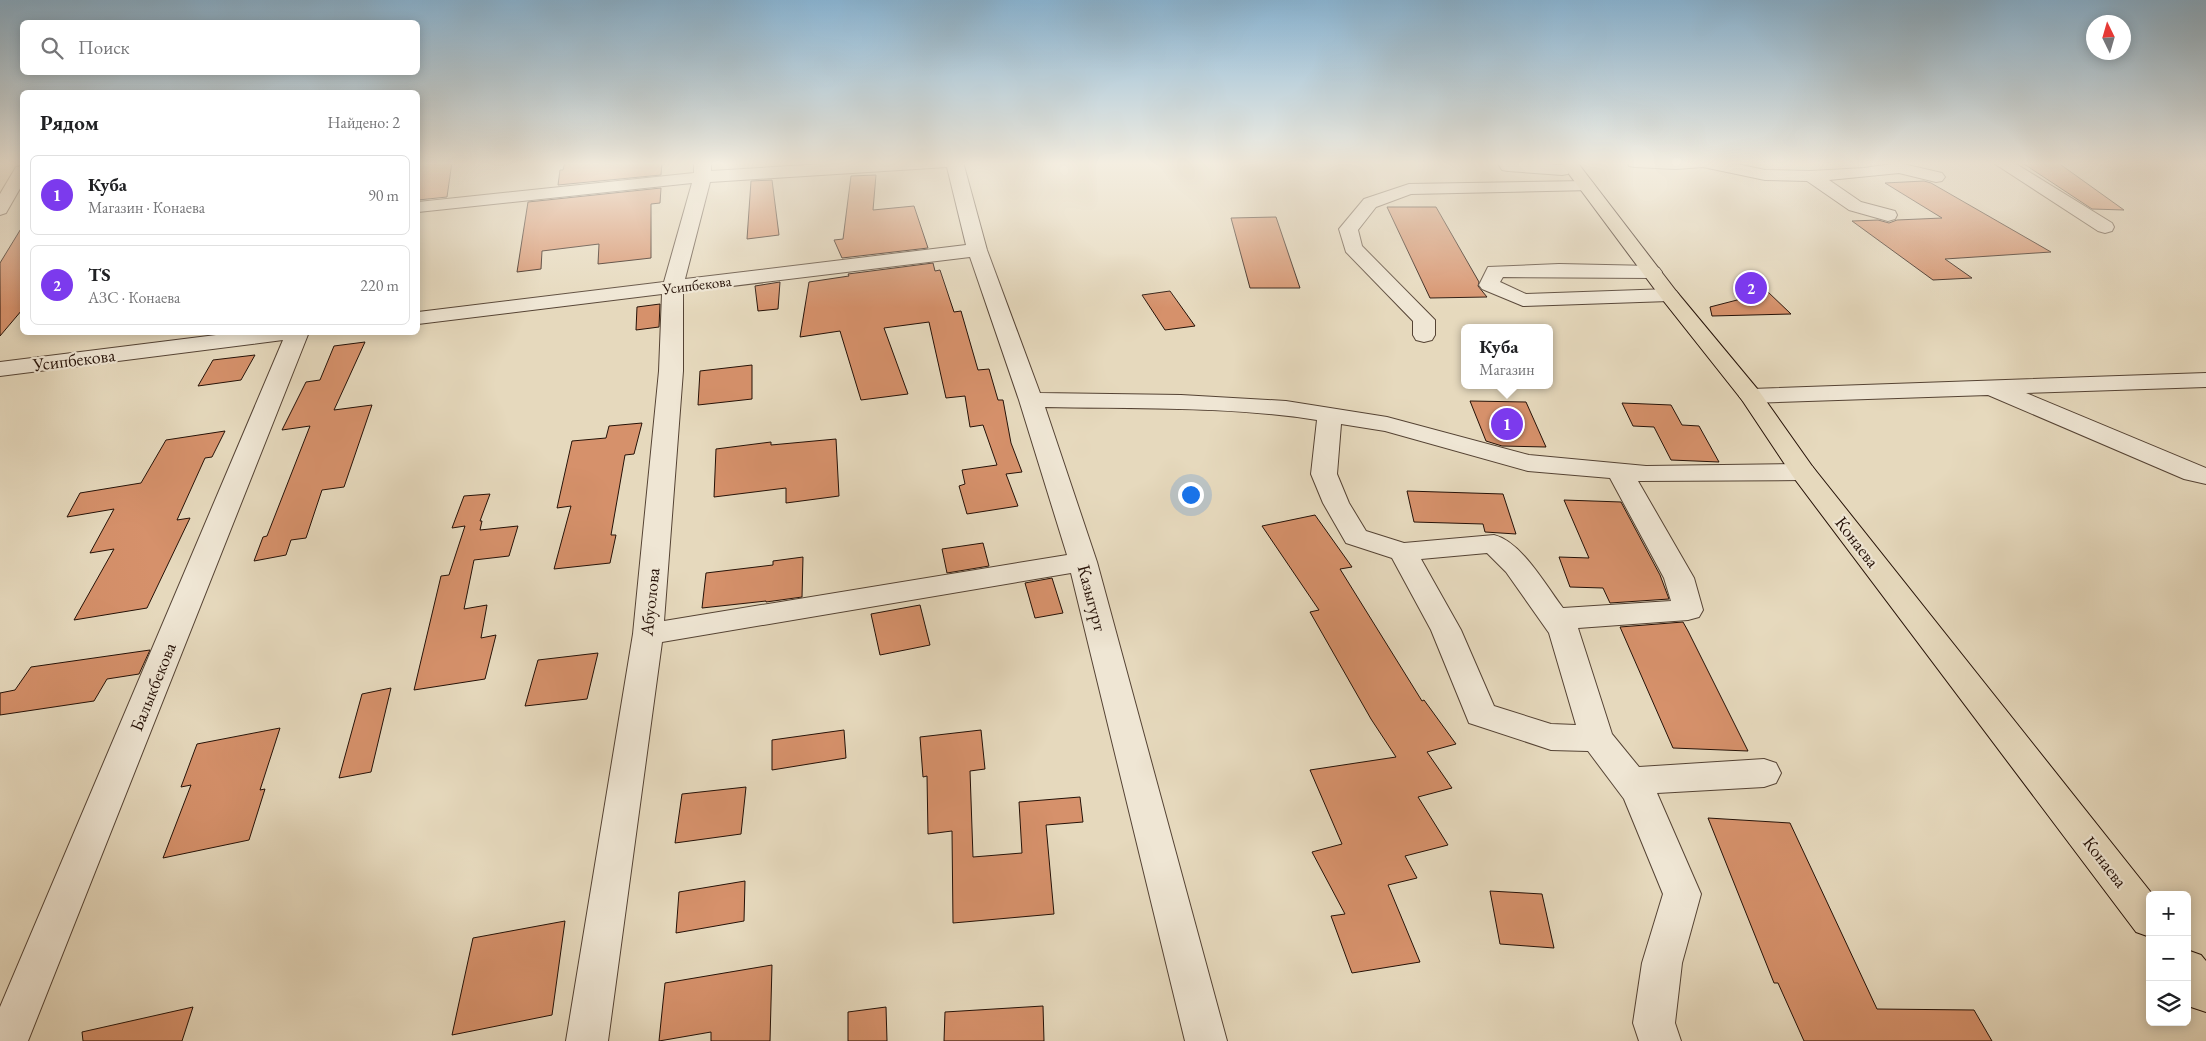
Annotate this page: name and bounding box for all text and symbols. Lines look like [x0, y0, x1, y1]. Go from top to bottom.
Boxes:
north arrow [2086, 15, 2131, 60]
search box [20, 20, 420, 75]
icon: search [38, 34, 66, 62]
text: Поиск [78, 35, 130, 60]
text: Рядом [40, 109, 99, 136]
text: Найдено: 2 [328, 112, 400, 133]
text: Куба [88, 172, 127, 197]
text: 1 [53, 185, 61, 206]
text: 90 m [368, 185, 399, 206]
text: Магазин · Конаева [88, 197, 205, 218]
text: TS [88, 262, 111, 287]
pin: 2 [1735, 269, 1767, 307]
street label: Усипбекова [661, 271, 732, 298]
text: 2 [53, 275, 61, 296]
text: 220 m [360, 275, 399, 296]
text: АЗС · Конаева [88, 287, 181, 308]
popup [1461, 324, 1553, 389]
text: Куба [1479, 334, 1519, 359]
street label: Усипбекова [30, 343, 117, 376]
text: Магазин [1479, 359, 1535, 380]
pin: 1 [1491, 405, 1523, 443]
your location [1178, 482, 1204, 508]
street label: Конаева [1830, 511, 1885, 573]
street label: Казыгурт [1073, 562, 1113, 634]
street label: Абуолова [634, 566, 665, 638]
street label: Балыкбекова [124, 638, 181, 734]
street label: Конаева [2078, 831, 2133, 893]
map controls [2146, 891, 2191, 1026]
button: + [2146, 891, 2191, 936]
button: − [2146, 936, 2191, 981]
button: layers [2146, 981, 2191, 1026]

